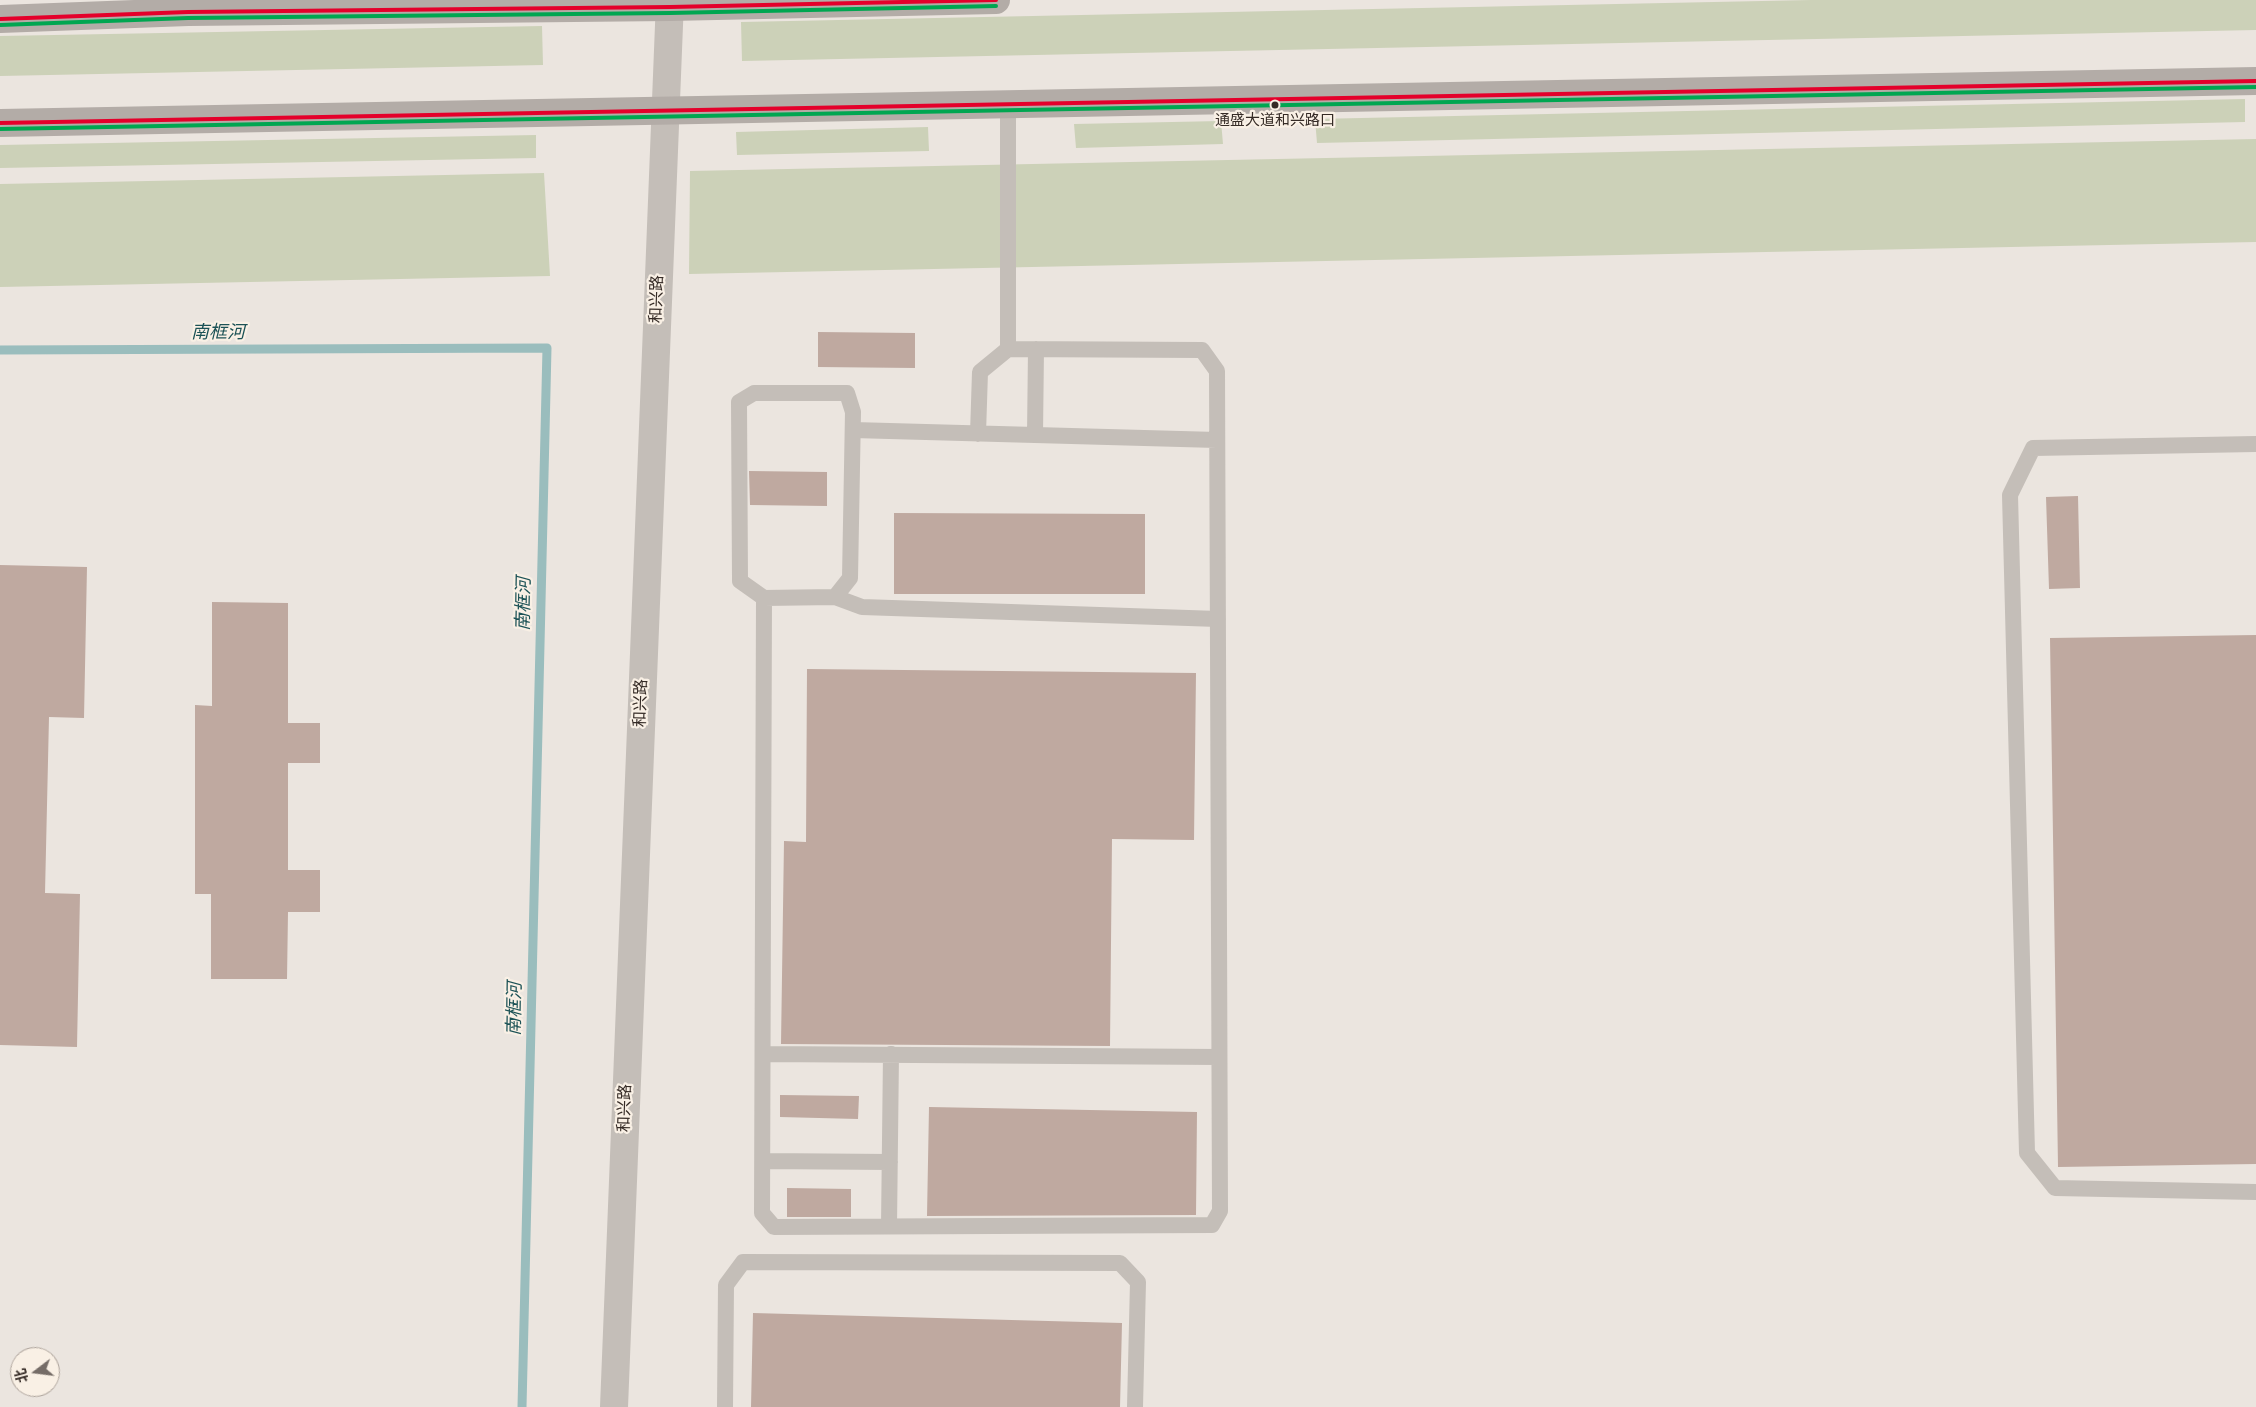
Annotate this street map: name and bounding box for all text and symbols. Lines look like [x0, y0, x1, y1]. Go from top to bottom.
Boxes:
marker: 通盛大道和兴路口 [1270, 100, 1280, 110]
place label: 通盛大道和兴路口 [1215, 112, 1335, 130]
street label: 和兴路 [647, 275, 667, 323]
water label: 南框河 [191, 322, 245, 344]
water label: 南框河 [513, 577, 535, 631]
street label: 和兴路 [631, 679, 651, 727]
water label: 南框河 [504, 982, 526, 1036]
street label: 和兴路 [615, 1084, 635, 1132]
north arrow [10, 1347, 60, 1397]
text: 北 [10, 1367, 32, 1385]

